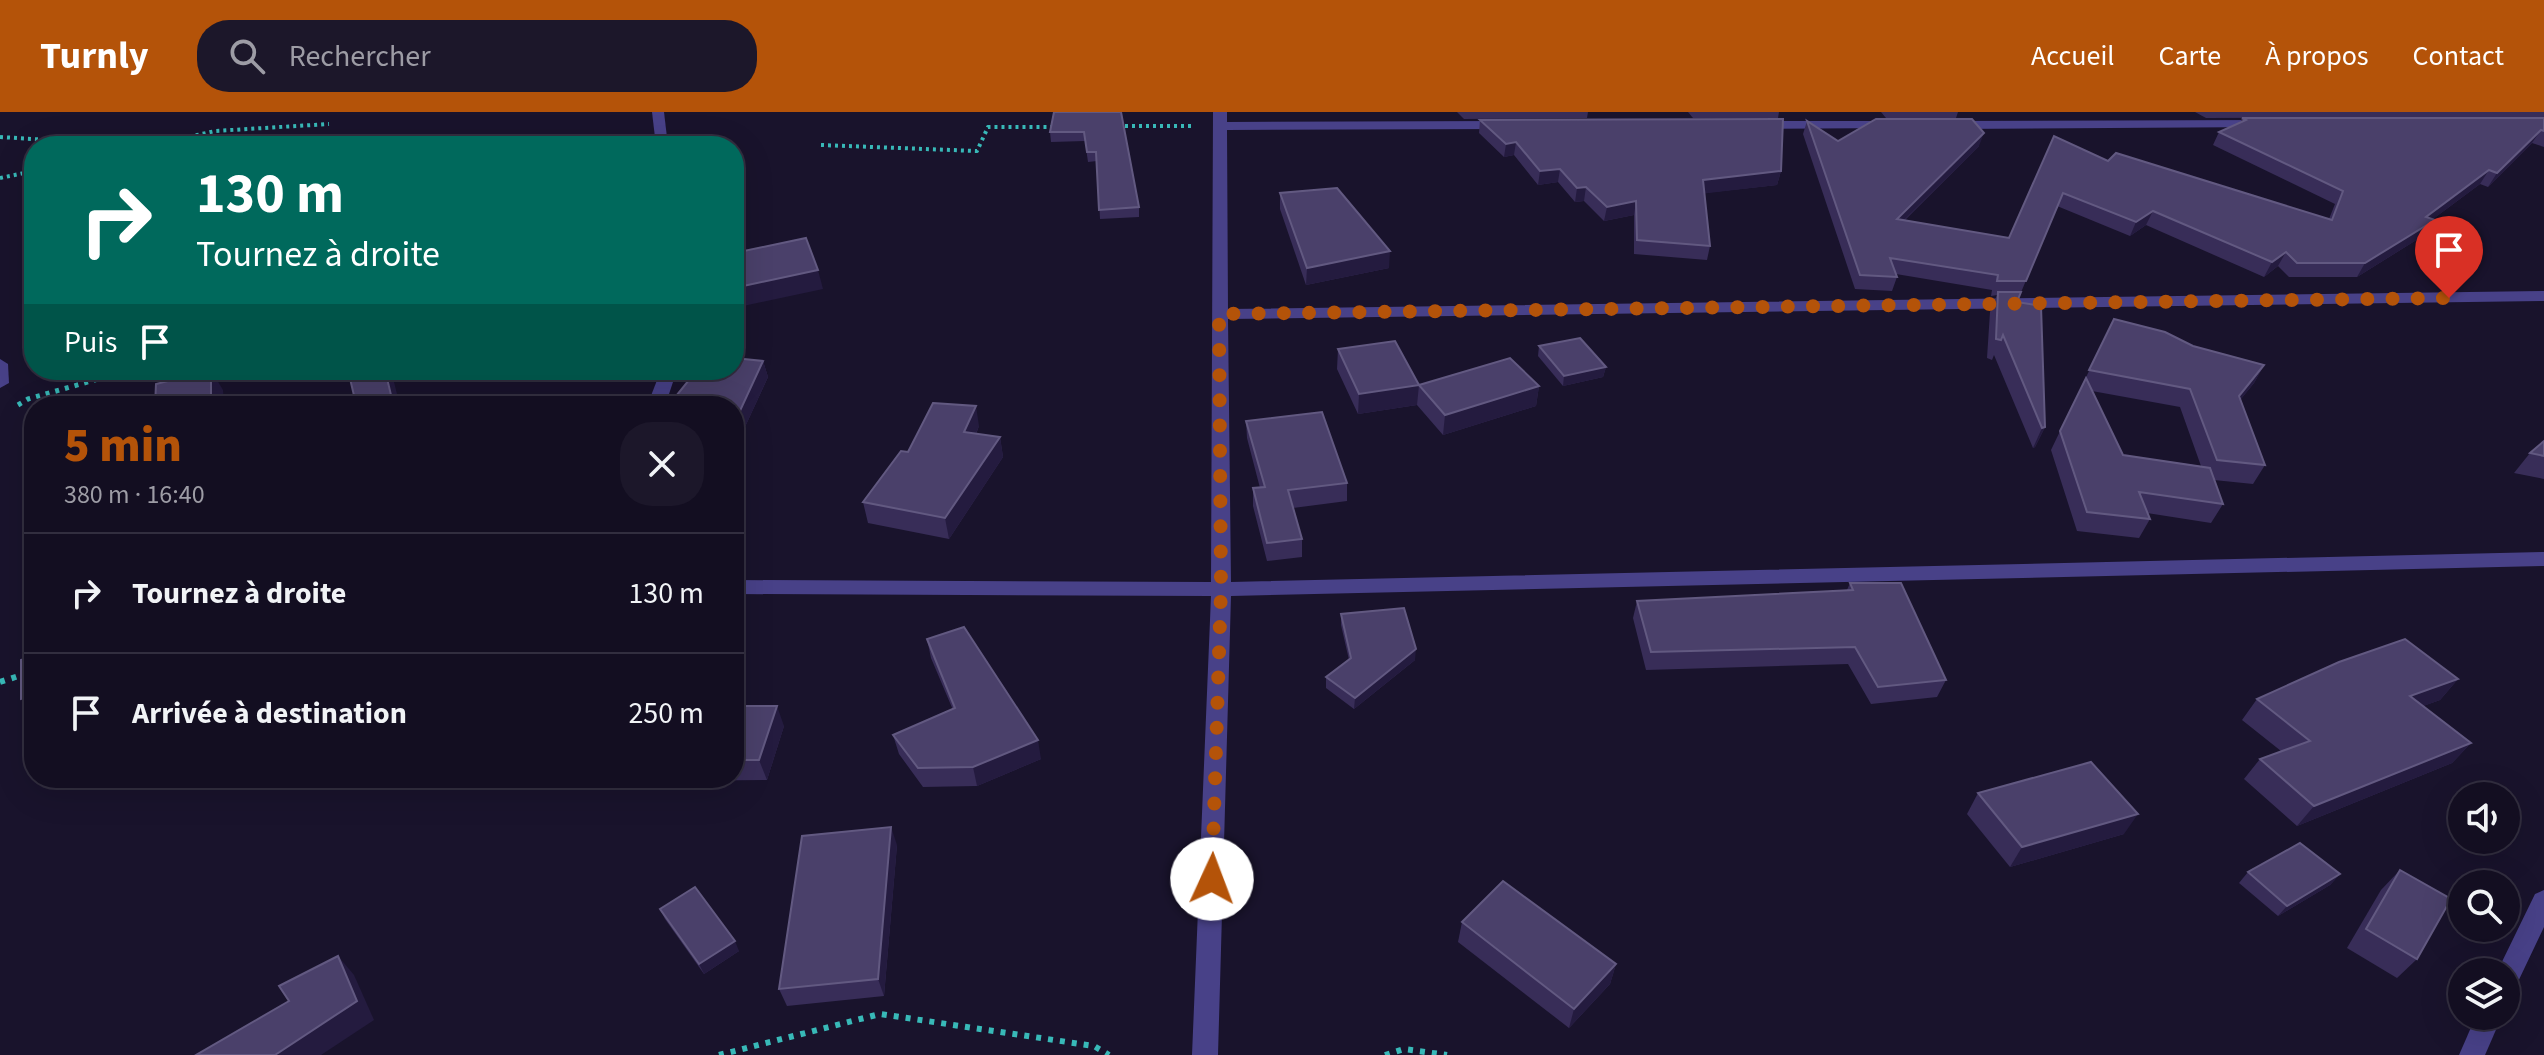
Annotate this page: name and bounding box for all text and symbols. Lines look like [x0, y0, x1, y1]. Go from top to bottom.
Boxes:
search box [197, 20, 757, 92]
text: Turnly [40, 29, 149, 83]
icon: search [225, 34, 269, 78]
text: Rechercher [289, 35, 431, 78]
text: Accueil [2031, 36, 2114, 76]
text: Carte [2158, 36, 2221, 76]
text: À propos [2265, 36, 2369, 76]
text: Contact [2413, 36, 2504, 76]
text: 130 m [196, 155, 344, 234]
icon: right [64, 168, 168, 272]
pin [2415, 216, 2483, 298]
icon: arrive [2427, 228, 2471, 272]
text: Tournez à droite [196, 229, 440, 280]
icon: arrive [133, 320, 177, 364]
text: Puis [64, 321, 117, 364]
text: 5 min [64, 412, 182, 480]
button: close [620, 422, 704, 506]
text: 380 m · 16:40 [64, 476, 205, 513]
icon: right [64, 571, 108, 615]
text: Tournez à droite [132, 572, 346, 615]
text: 130 m [628, 572, 704, 615]
icon: arrive [64, 691, 108, 735]
text: Arrivée à destination [132, 692, 407, 735]
text: 250 m [628, 692, 704, 735]
map controls [2448, 782, 2520, 1030]
button: sound [2448, 782, 2520, 854]
position arrow [1170, 837, 1254, 921]
button: search [2448, 870, 2520, 942]
button: layers [2448, 958, 2520, 1030]

